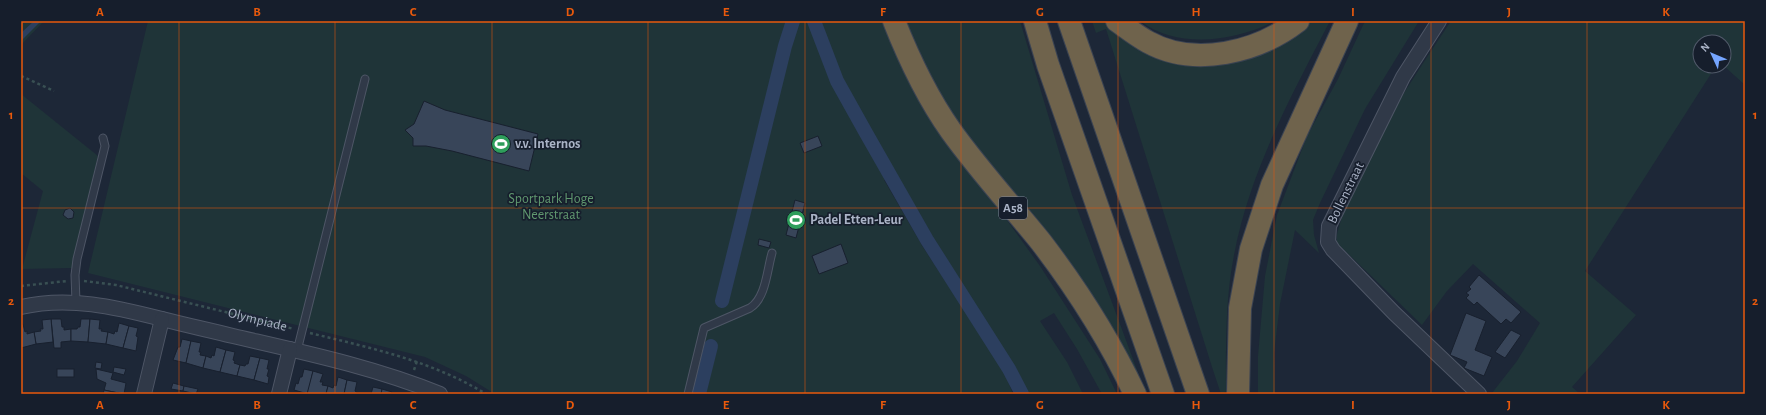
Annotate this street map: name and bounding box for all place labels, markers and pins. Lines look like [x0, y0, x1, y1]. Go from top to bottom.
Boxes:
sports icon: v.v. Internos [490, 133, 512, 155]
place label: v.v. Internos [515, 137, 580, 151]
sports icon: Padel Etten-Leur [785, 209, 807, 231]
place label: Padel Etten-Leur [810, 213, 903, 227]

